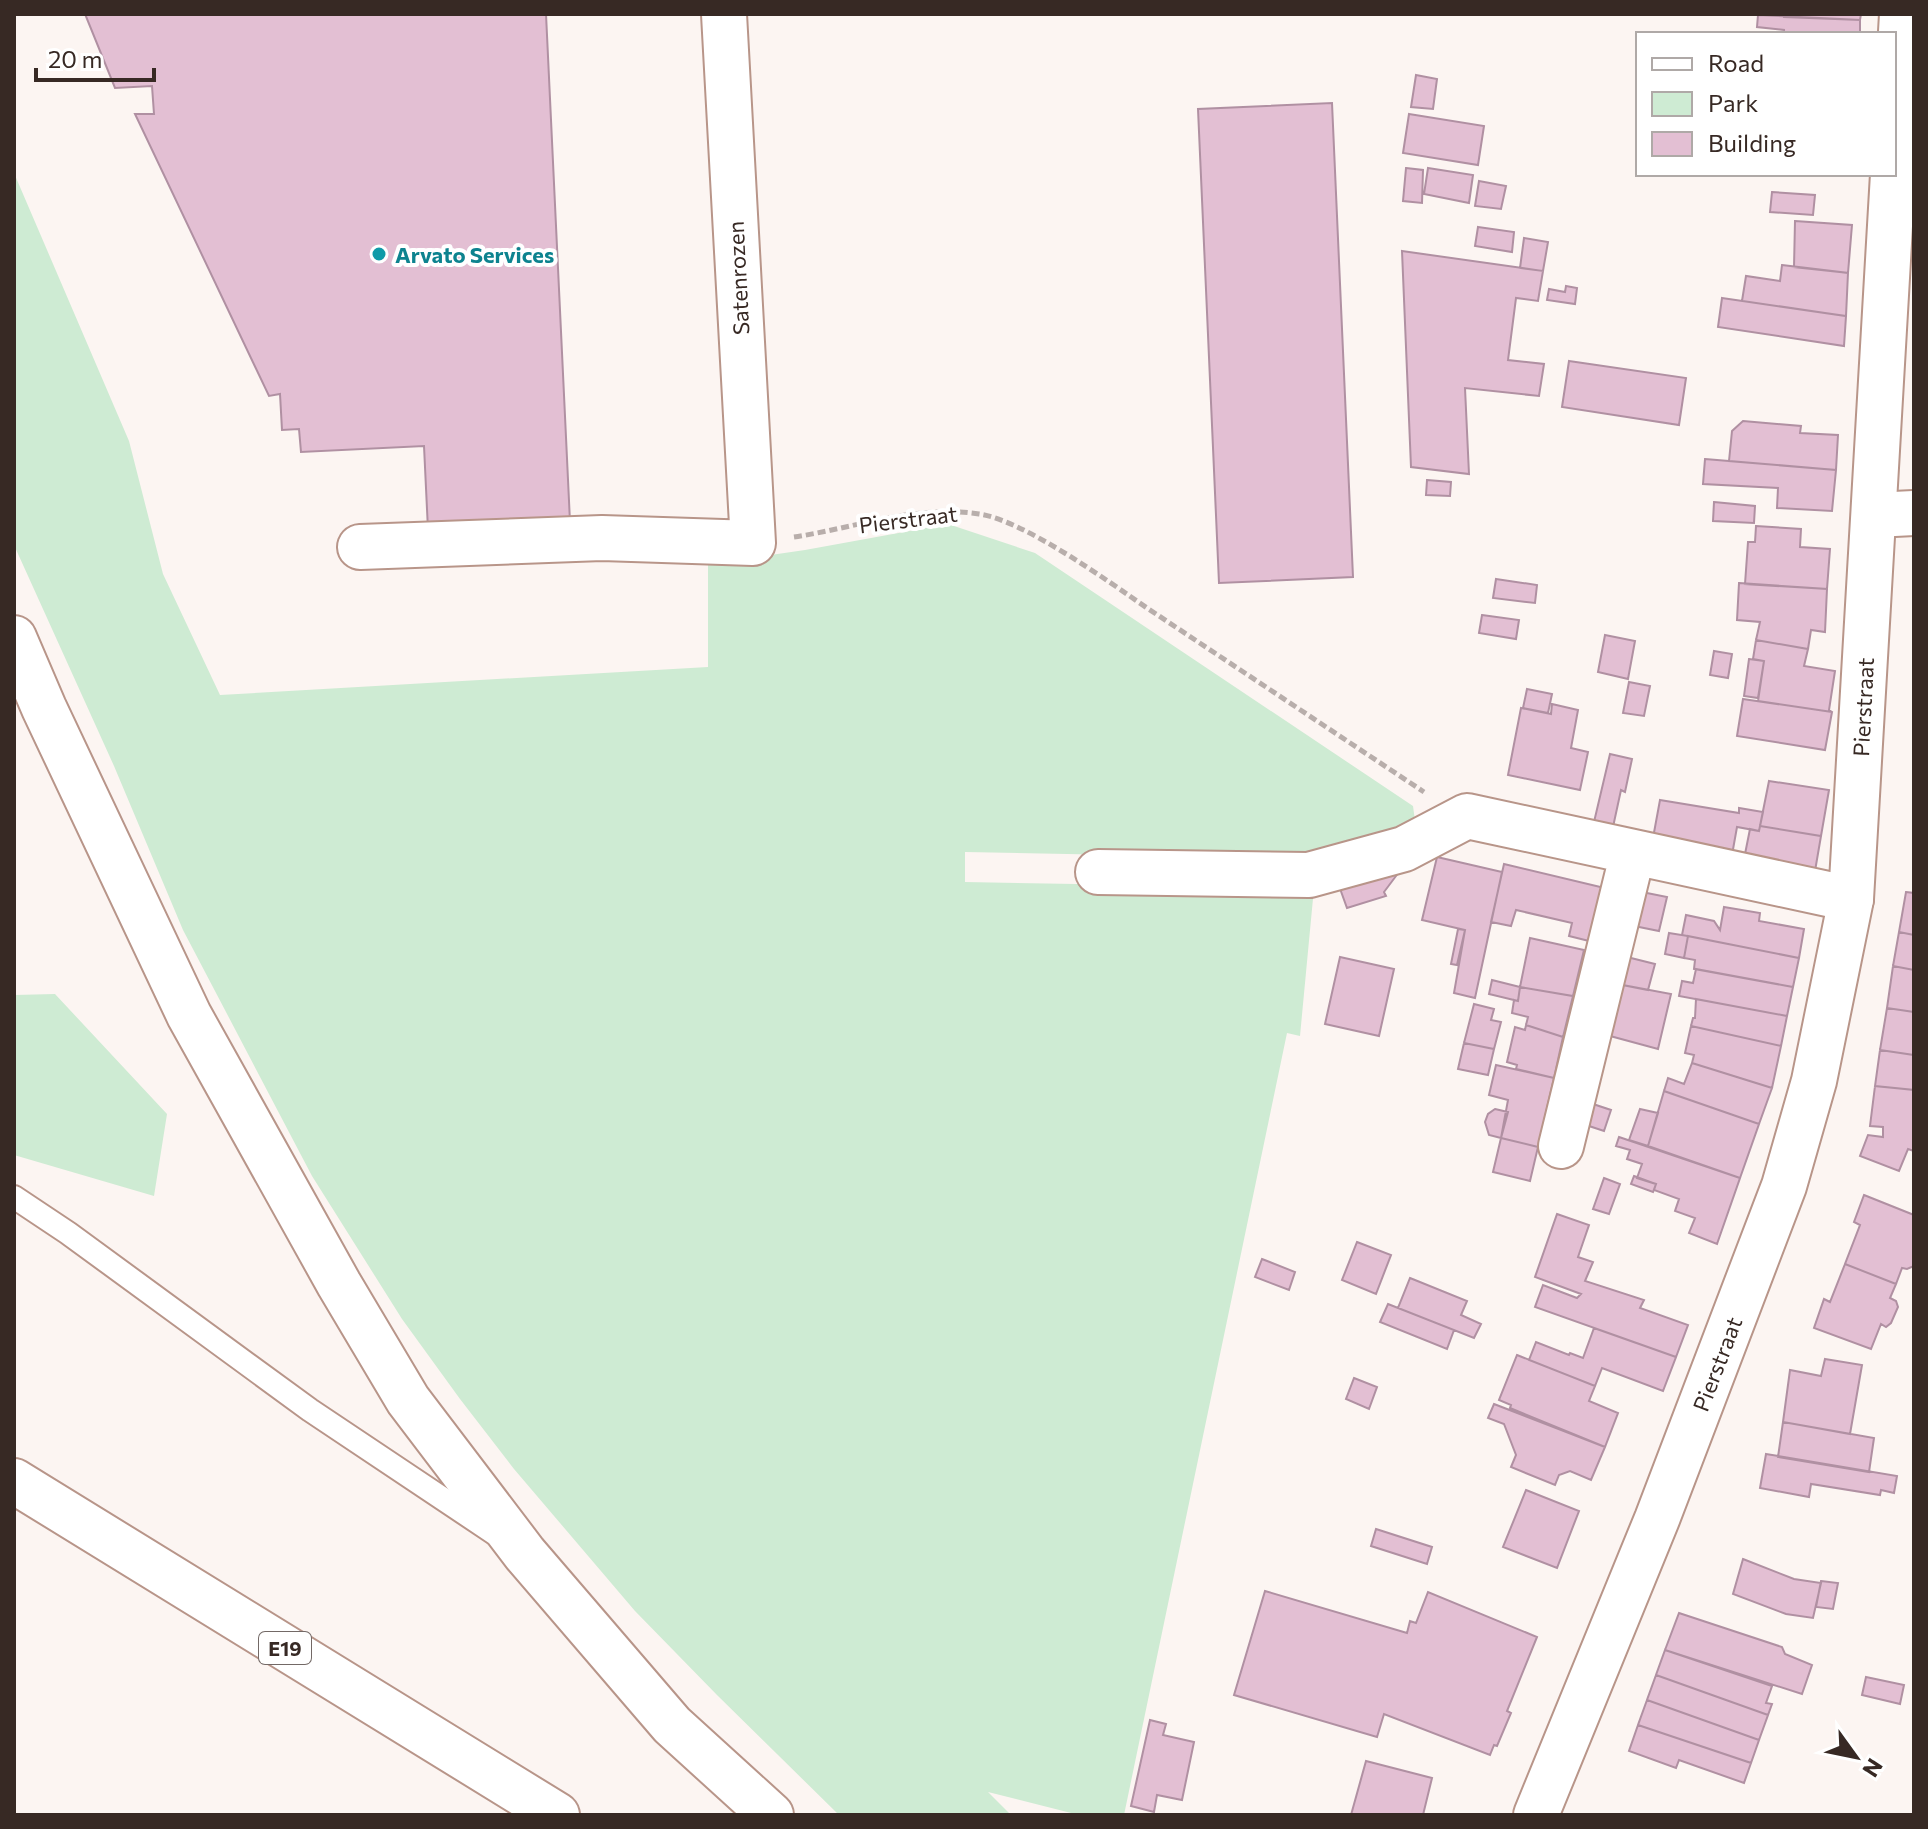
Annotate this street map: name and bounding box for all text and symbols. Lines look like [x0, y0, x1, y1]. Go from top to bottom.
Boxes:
scale bar [36, 32, 154, 82]
legend [1636, 32, 1896, 176]
text: 20 m [48, 44, 102, 73]
text: Road [1708, 48, 1764, 77]
text: Park [1708, 88, 1758, 117]
text: Building [1708, 128, 1796, 157]
street label: Satenrozen [722, 220, 754, 336]
place label: Arvato Services [395, 241, 554, 268]
marker: Arvato Services [370, 245, 388, 263]
street label: Pierstraat [857, 500, 959, 538]
street label: Pierstraat [1847, 657, 1879, 757]
street label: Pierstraat [1687, 1313, 1747, 1415]
road number: E19 [259, 1632, 311, 1664]
north arrow [1816, 1717, 1896, 1797]
text: N [1857, 1754, 1889, 1782]

